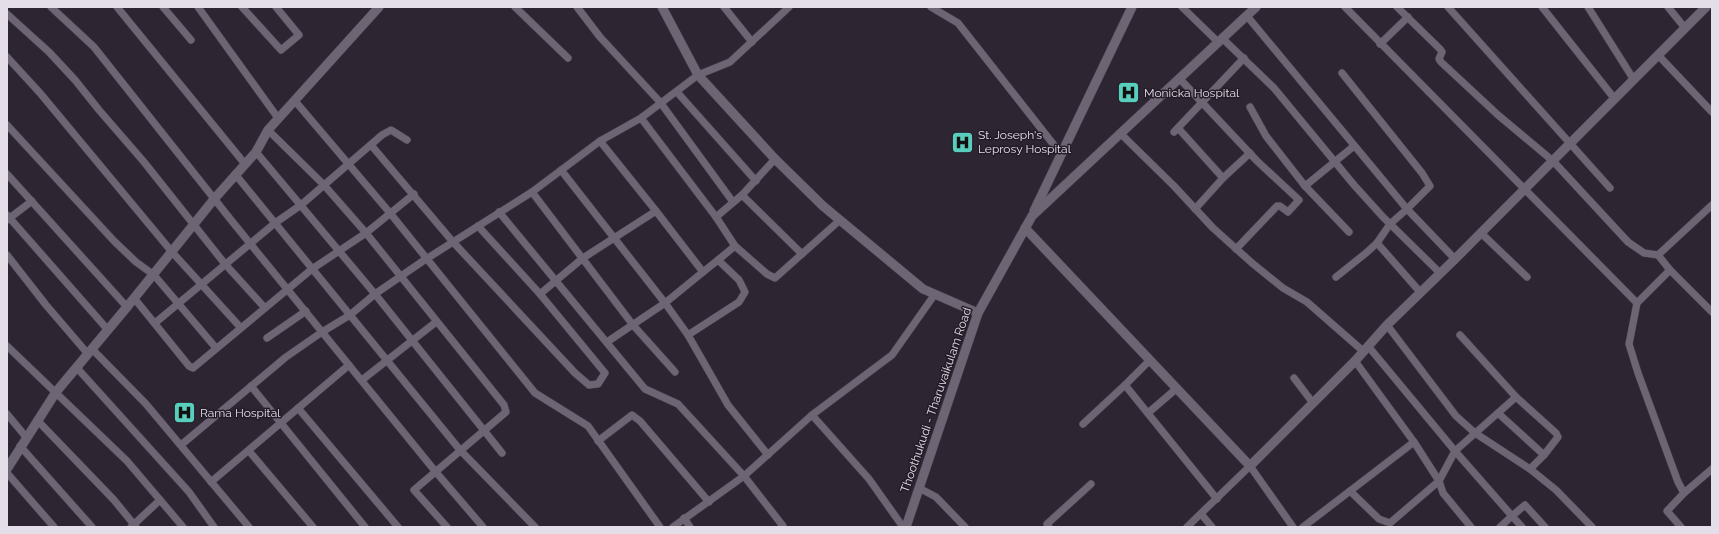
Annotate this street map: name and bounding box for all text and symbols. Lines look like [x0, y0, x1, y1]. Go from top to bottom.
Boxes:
hospital icon: Monicka Hospital [1115, 80, 1141, 106]
place label: Monicka Hospital [1144, 86, 1240, 100]
place label: St. Joseph's Leprosy Hospital [978, 128, 1072, 156]
hospital icon: St. Joseph's Leprosy Hospital [949, 129, 975, 155]
street label: Thoothukudi - Tharuvaikulam Road [898, 306, 974, 494]
hospital icon: Rama Hospital [172, 400, 198, 426]
place label: Rama Hospital [200, 406, 281, 420]

